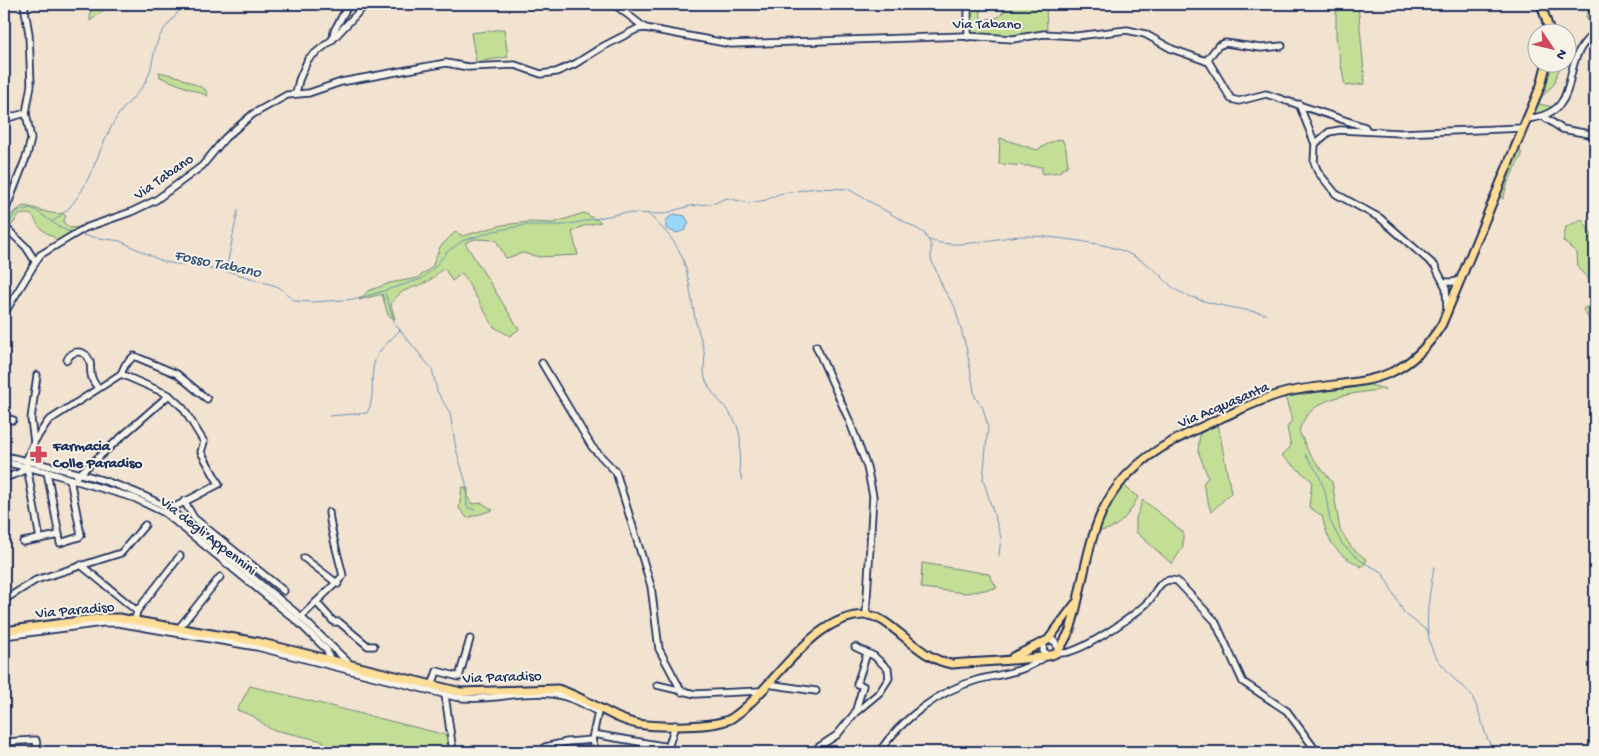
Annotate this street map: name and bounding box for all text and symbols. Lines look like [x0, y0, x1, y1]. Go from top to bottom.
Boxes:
street label: Via Tabano [952, 16, 1022, 34]
north arrow [1526, 22, 1576, 72]
text: N [1551, 45, 1570, 63]
street label: Via Tabano [130, 150, 198, 205]
water label: Fosso Tabano [172, 247, 263, 284]
street label: Via Acquasanta [1175, 378, 1273, 434]
place label: Farmacia Colle Paradiso [52, 438, 143, 473]
pharmacy icon: Farmacia Colle Paradiso [29, 444, 49, 464]
street label: Via degli Appennini [155, 493, 260, 580]
street label: Via Paradiso [34, 599, 116, 623]
street label: Via Paradiso [461, 668, 542, 688]

